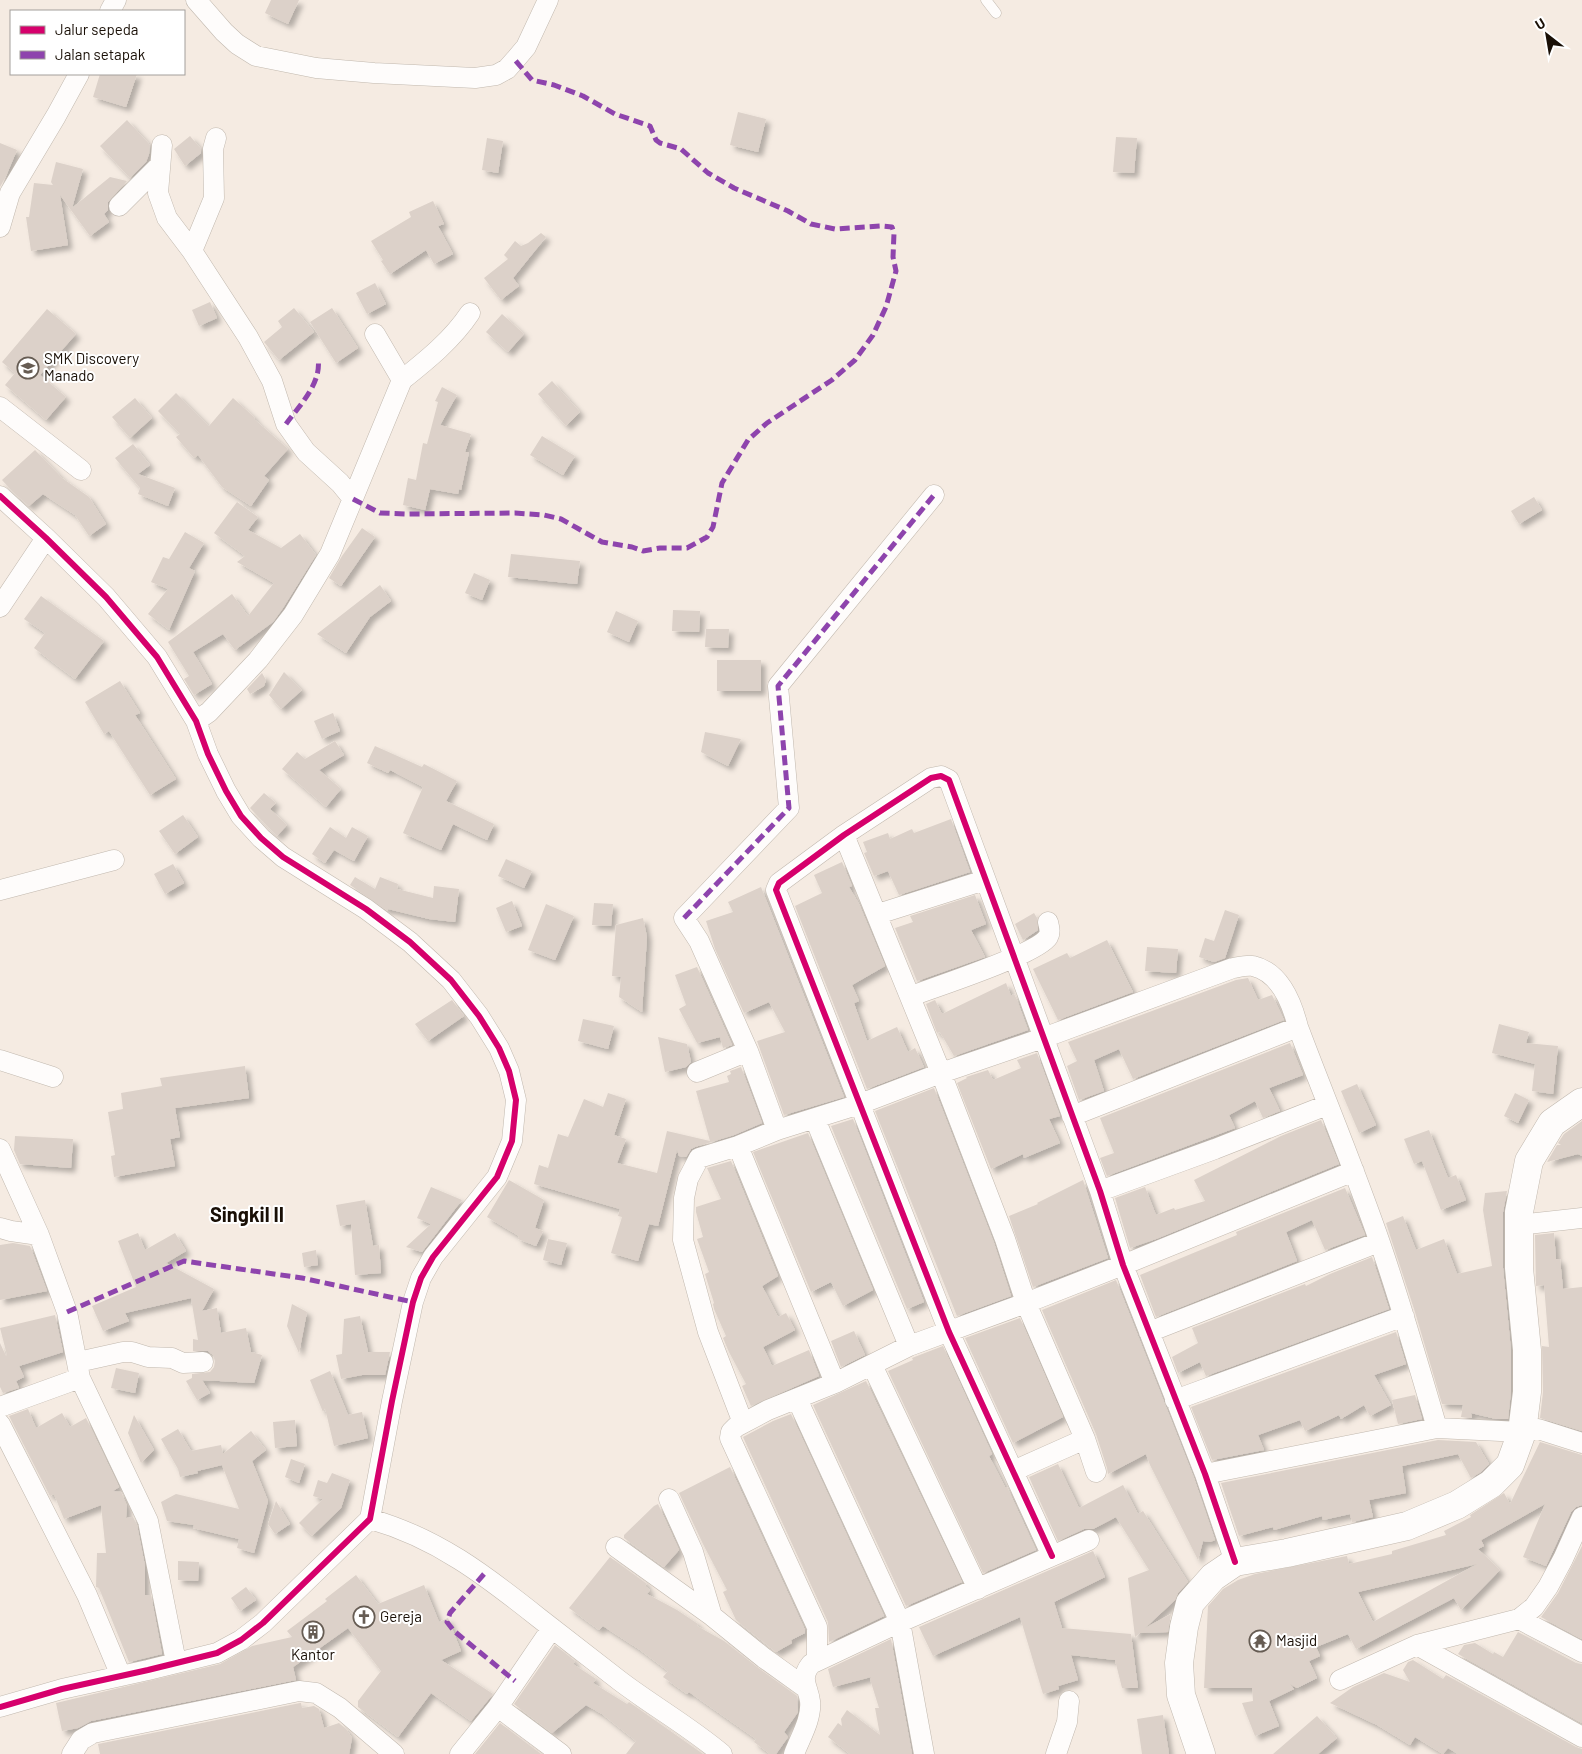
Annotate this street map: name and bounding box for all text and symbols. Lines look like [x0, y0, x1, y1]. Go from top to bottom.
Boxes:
legend [10, 10, 185, 75]
north arrow [1522, 10, 1572, 60]
text: U [1532, 14, 1548, 33]
text: Jalur sepeda [55, 20, 139, 38]
text: Jalan setapak [55, 45, 146, 63]
place label: SMK Discovery Manado [44, 349, 139, 384]
school or university icon: SMK Discovery Manado [16, 356, 40, 380]
district label: Singkil II [210, 1202, 284, 1226]
church icon: Gereja [352, 1605, 376, 1629]
place label: Gereja [380, 1607, 422, 1625]
building icon: Kantor [301, 1620, 325, 1644]
temple icon: Masjid [1248, 1629, 1272, 1653]
place label: Masjid [1276, 1631, 1317, 1649]
place label: Kantor [291, 1645, 335, 1663]

